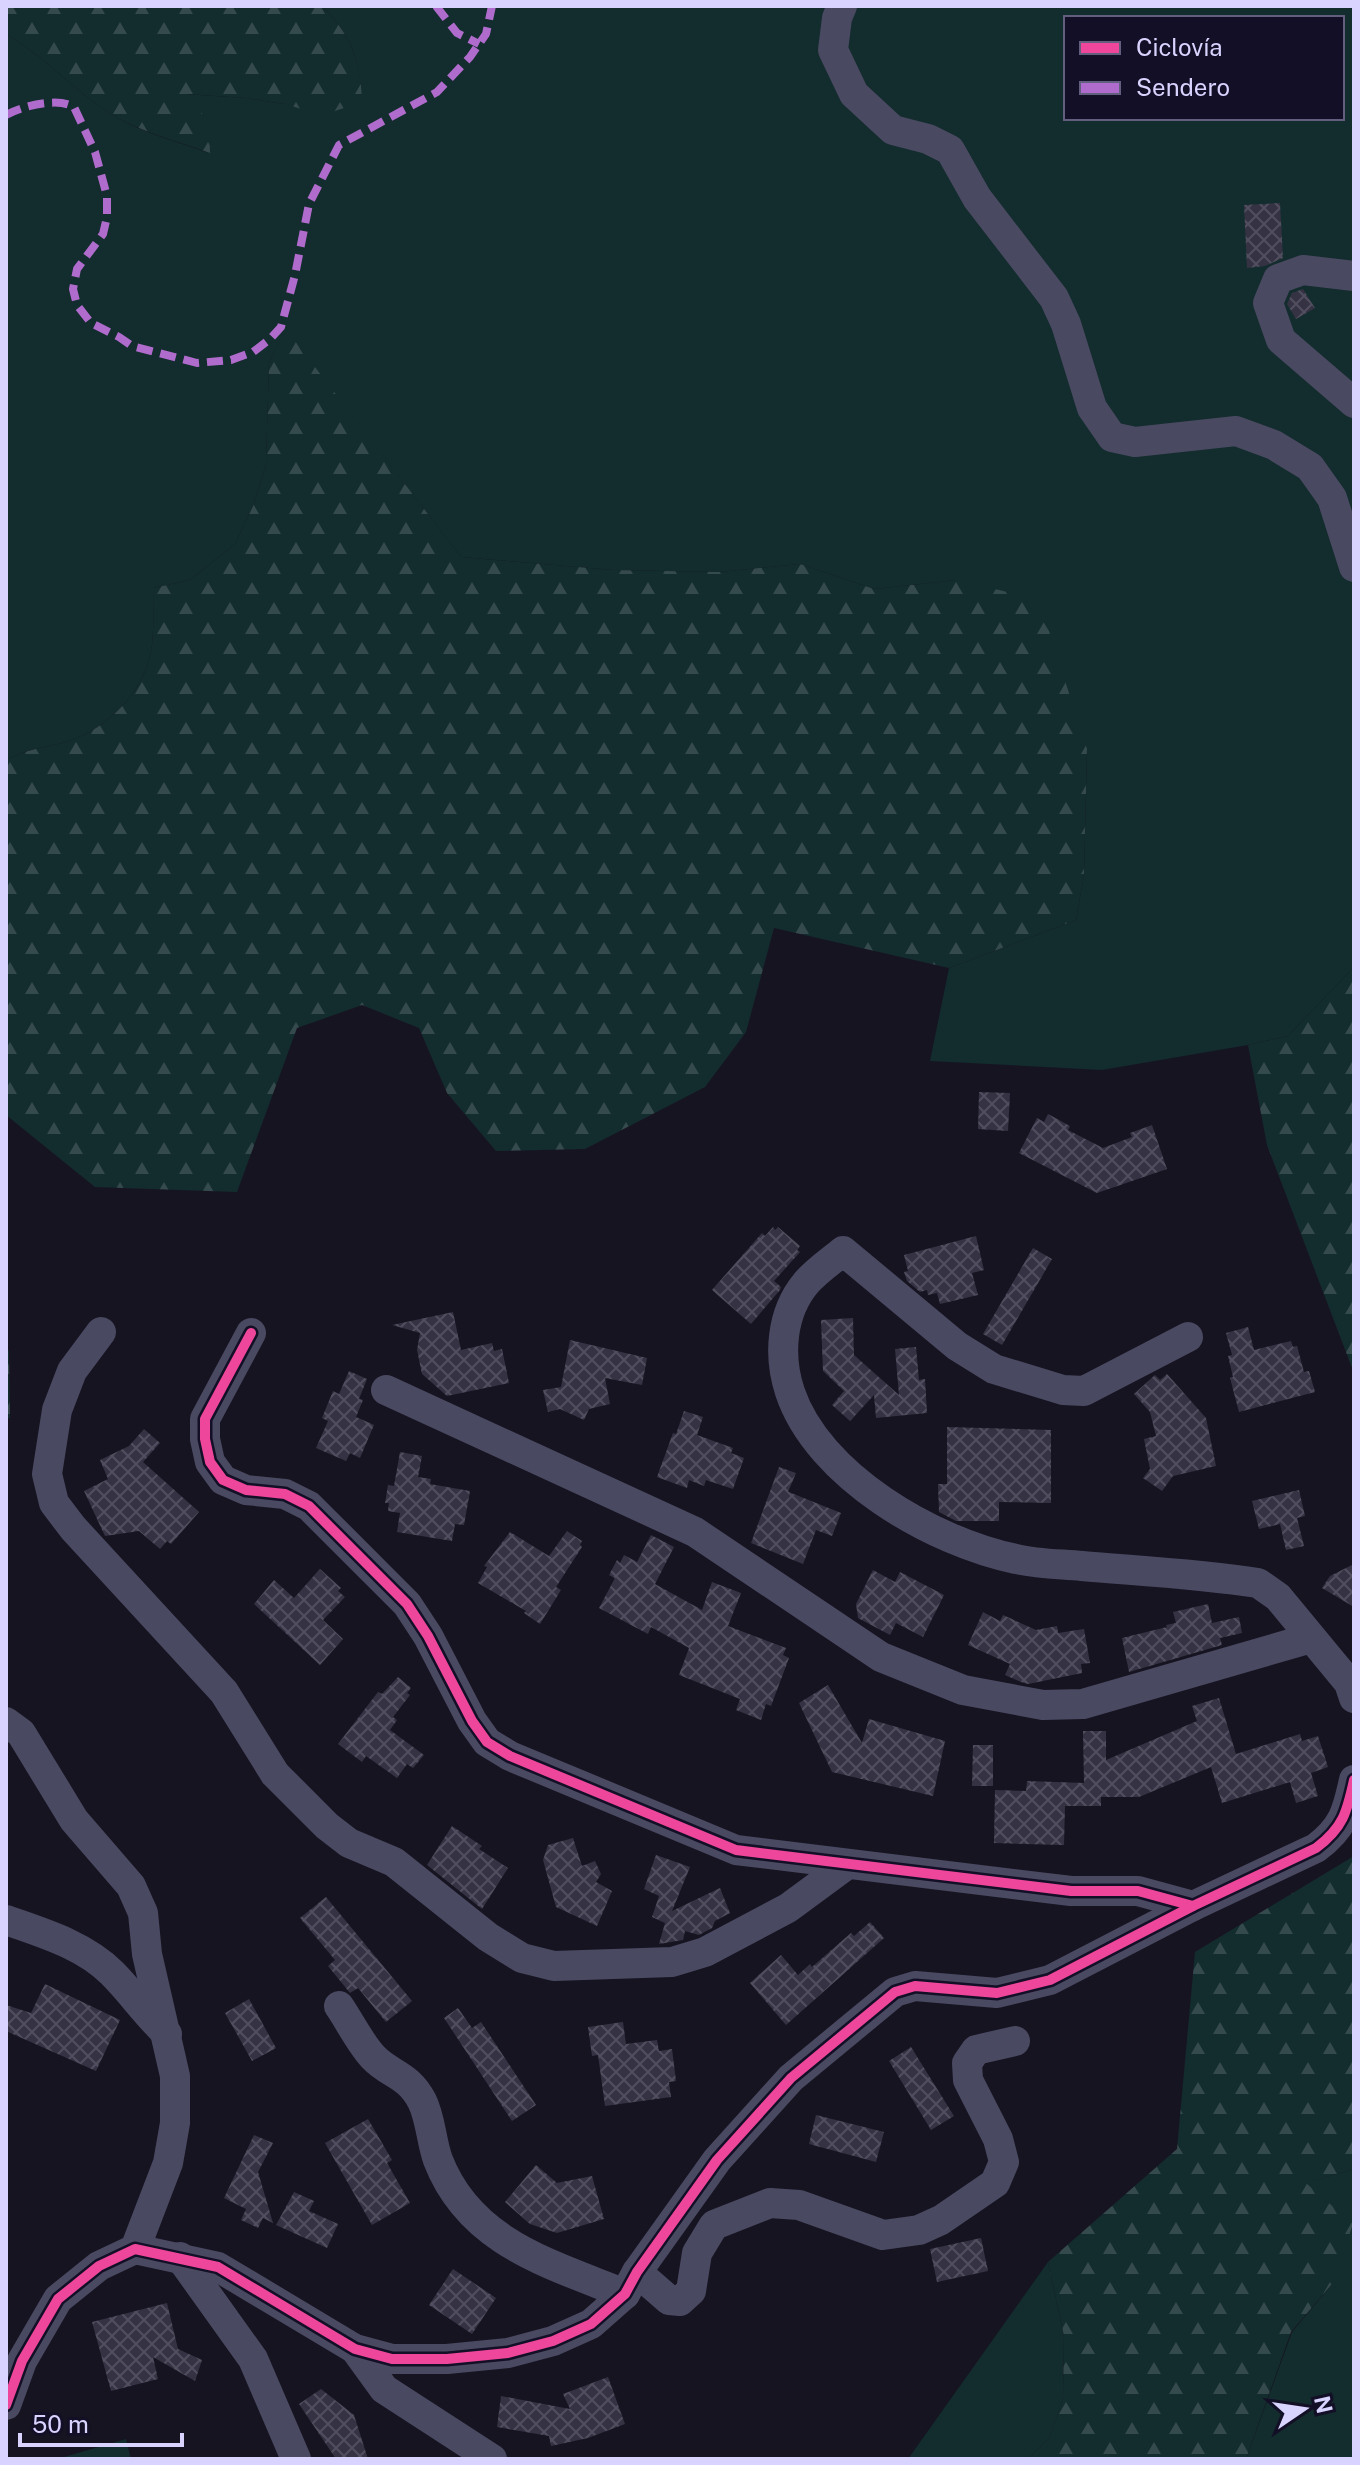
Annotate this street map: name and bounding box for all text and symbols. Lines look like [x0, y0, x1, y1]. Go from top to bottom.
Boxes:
legend [1064, 16, 1344, 120]
text: Ciclovía [1136, 33, 1223, 61]
text: Sendero [1136, 73, 1230, 101]
north arrow [1264, 2369, 1344, 2449]
text: N [1309, 2393, 1338, 2416]
scale bar [20, 2397, 182, 2447]
text: 50 m [32, 2410, 89, 2438]

